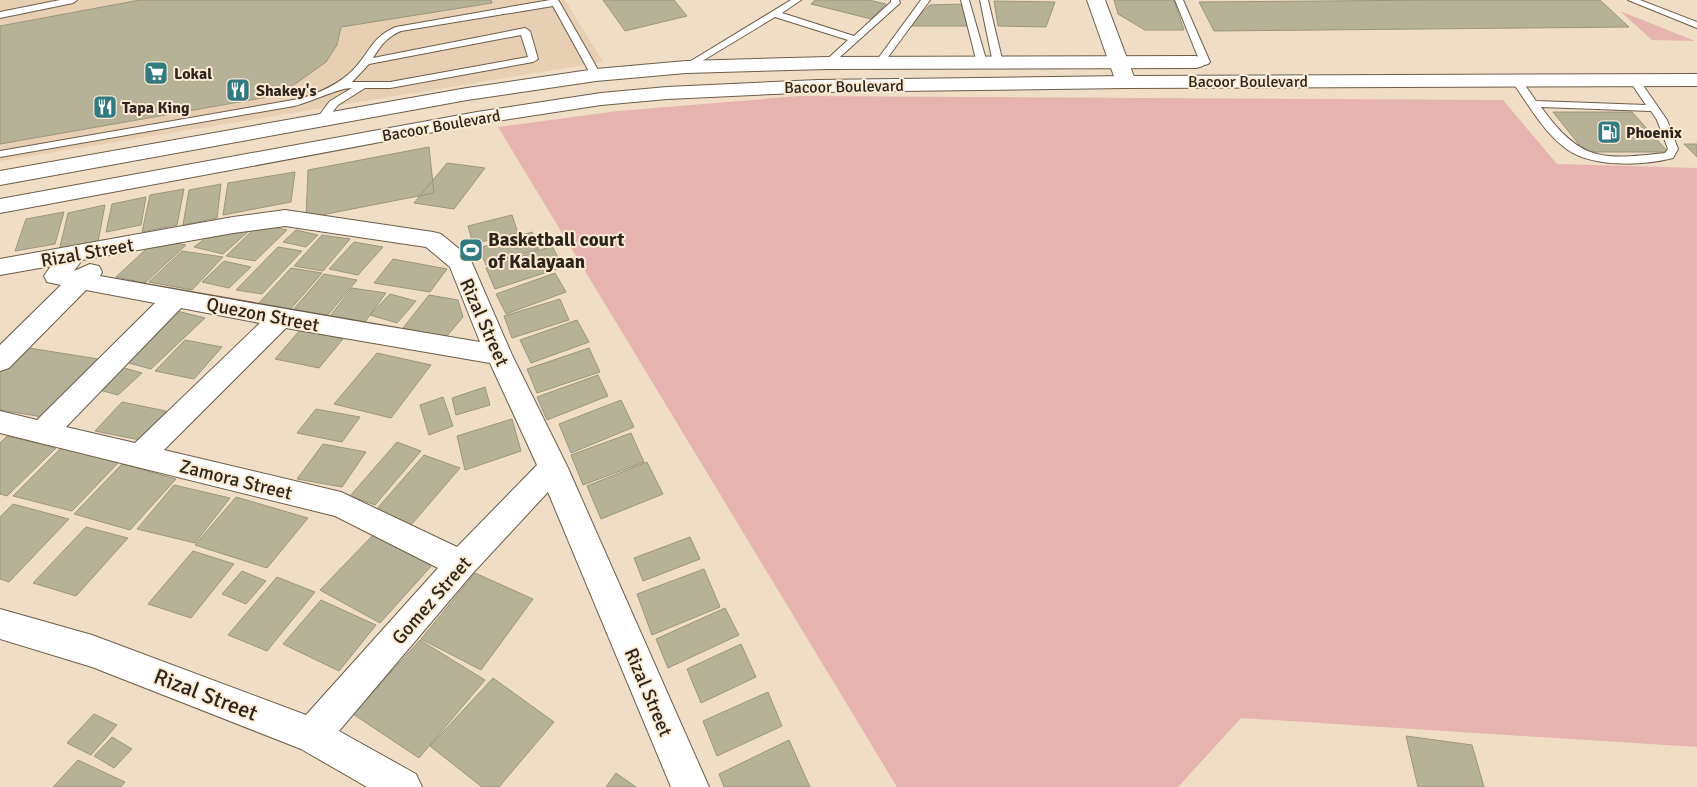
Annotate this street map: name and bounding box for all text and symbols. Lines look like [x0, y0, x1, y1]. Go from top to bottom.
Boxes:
supermarket icon: Lokal [143, 60, 169, 86]
place label: Lokal [174, 64, 212, 84]
street label: Bacoor Boulevard [1188, 72, 1308, 92]
street label: Bacoor Boulevard [784, 76, 904, 98]
restaurant icon: Shakey's [225, 77, 251, 103]
place label: Shakey's [256, 81, 316, 101]
restaurant icon: Tapa King [92, 94, 118, 120]
place label: Tapa King [122, 98, 190, 118]
street label: Bacoor Boulevard [380, 106, 502, 146]
fuel station icon: Phoenix [1596, 119, 1622, 145]
place label: Phoenix [1626, 123, 1682, 143]
place label: Basketball court of Kalayaan [488, 228, 624, 274]
street label: Rizal Street [39, 233, 136, 273]
sports icon: Basketball court of Kalayaan [458, 237, 484, 263]
street label: Rizal Street [454, 275, 514, 371]
street label: Quezon Street [204, 292, 322, 338]
street label: Zamora Street [177, 454, 295, 506]
street label: Gomez Street [387, 551, 477, 650]
street label: Rizal Street [619, 644, 678, 741]
street label: Rizal Street [150, 662, 262, 727]

